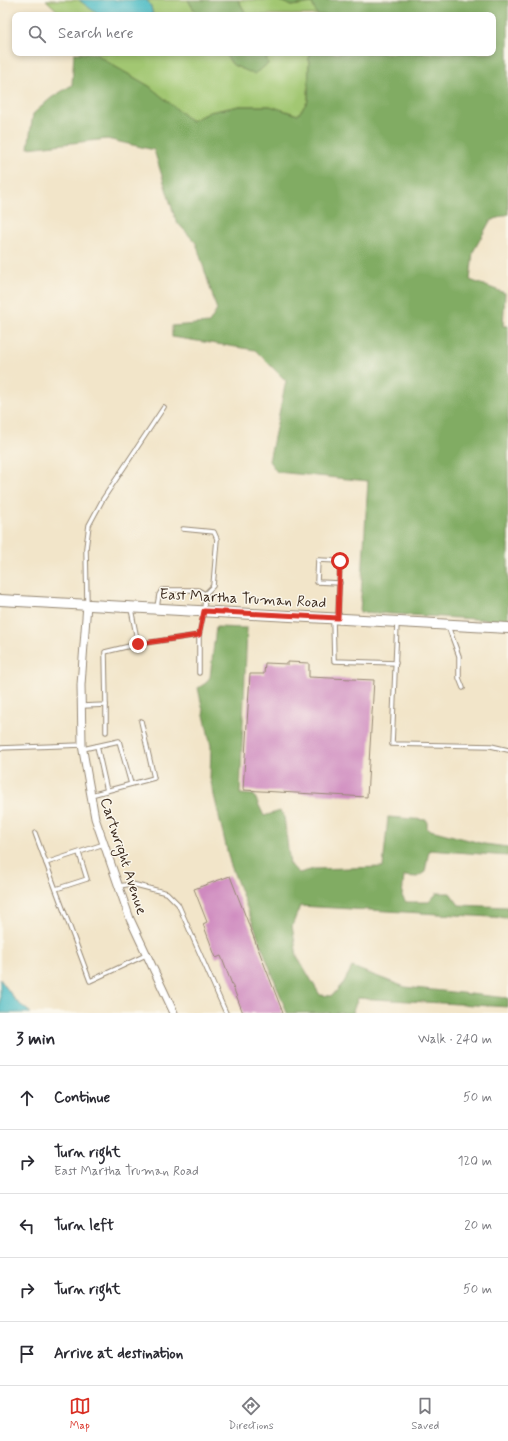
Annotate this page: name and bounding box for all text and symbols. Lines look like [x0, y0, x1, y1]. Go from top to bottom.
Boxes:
search box [12, 12, 496, 56]
icon: search [26, 23, 48, 45]
text: Search here [58, 24, 134, 44]
route start [331, 552, 349, 570]
street label: East Martha Truman Road [159, 585, 327, 613]
route end [129, 635, 147, 653]
street label: Cartwright Avenue [94, 795, 151, 918]
text: 3 min [16, 1028, 55, 1050]
text: Walk · 240 m [418, 1031, 492, 1048]
icon: ahead [16, 1087, 38, 1109]
text: Continue [54, 1088, 110, 1108]
text: 50 m [463, 1089, 492, 1106]
text: Turn right [54, 1143, 121, 1163]
icon: right [16, 1151, 38, 1173]
text: 120 m [458, 1153, 492, 1170]
text: East Martha Truman Road [54, 1163, 199, 1180]
icon: left [16, 1215, 38, 1237]
text: Turn left [54, 1216, 114, 1236]
text: 20 m [464, 1217, 492, 1234]
icon: right [16, 1279, 38, 1301]
text: Turn right [54, 1280, 121, 1300]
text: 50 m [463, 1281, 492, 1298]
icon: arrive [16, 1343, 38, 1365]
text: Arrive at destination [54, 1344, 183, 1364]
tab: Map [69, 1395, 91, 1433]
tab: Directions [228, 1395, 274, 1433]
tab: Saved [411, 1395, 439, 1433]

